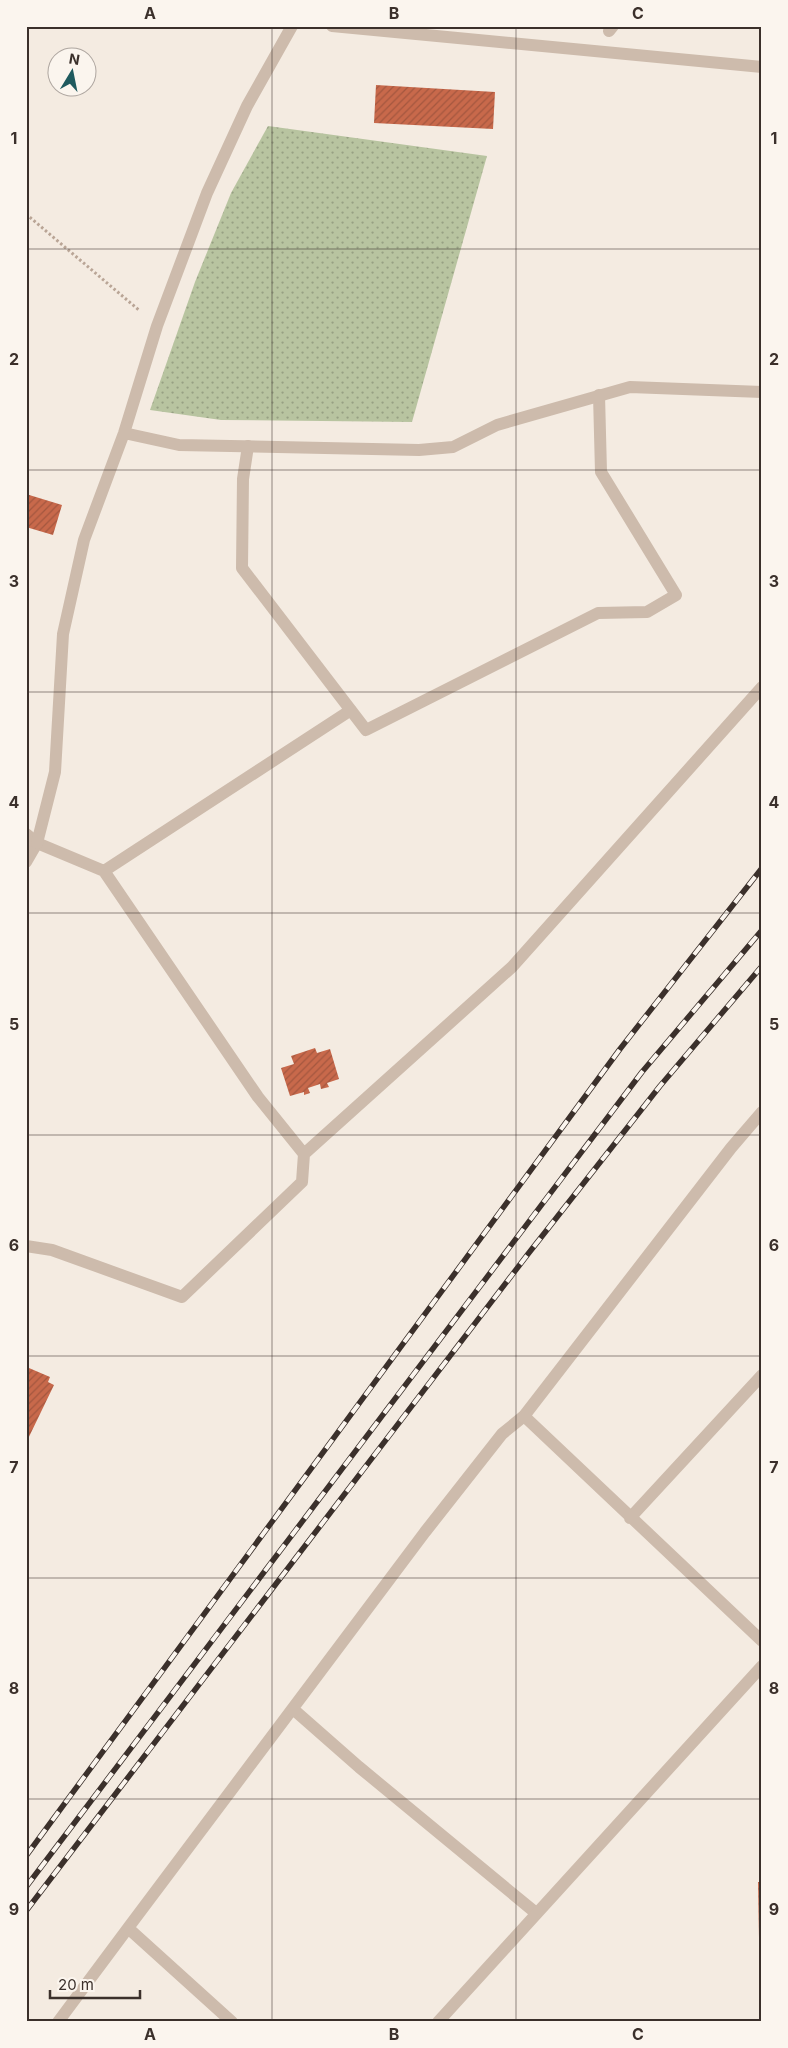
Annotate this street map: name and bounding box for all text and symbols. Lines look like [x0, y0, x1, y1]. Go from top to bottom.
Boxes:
text: A [144, 3, 156, 23]
text: B [389, 3, 399, 23]
text: C [632, 3, 644, 23]
north arrow [48, 48, 98, 98]
text: N [68, 49, 81, 68]
text: 1 [11, 128, 17, 148]
text: 1 [771, 128, 777, 148]
text: 2 [9, 349, 19, 369]
text: 2 [769, 349, 779, 369]
text: 3 [9, 571, 19, 591]
text: 3 [769, 571, 779, 591]
text: 4 [9, 792, 20, 812]
text: 4 [769, 792, 780, 812]
text: 5 [9, 1014, 19, 1034]
text: 5 [769, 1014, 779, 1034]
text: 6 [9, 1235, 19, 1255]
text: 6 [769, 1235, 779, 1255]
text: 7 [9, 1457, 19, 1477]
text: 7 [769, 1457, 779, 1477]
text: 8 [9, 1678, 19, 1698]
text: 8 [769, 1678, 779, 1698]
text: 9 [9, 1899, 19, 1919]
text: 9 [769, 1899, 779, 1919]
scale bar [50, 1968, 140, 2000]
text: 20 m [58, 1975, 94, 1994]
text: A [144, 2024, 156, 2044]
text: B [389, 2024, 399, 2044]
text: C [632, 2024, 644, 2044]

